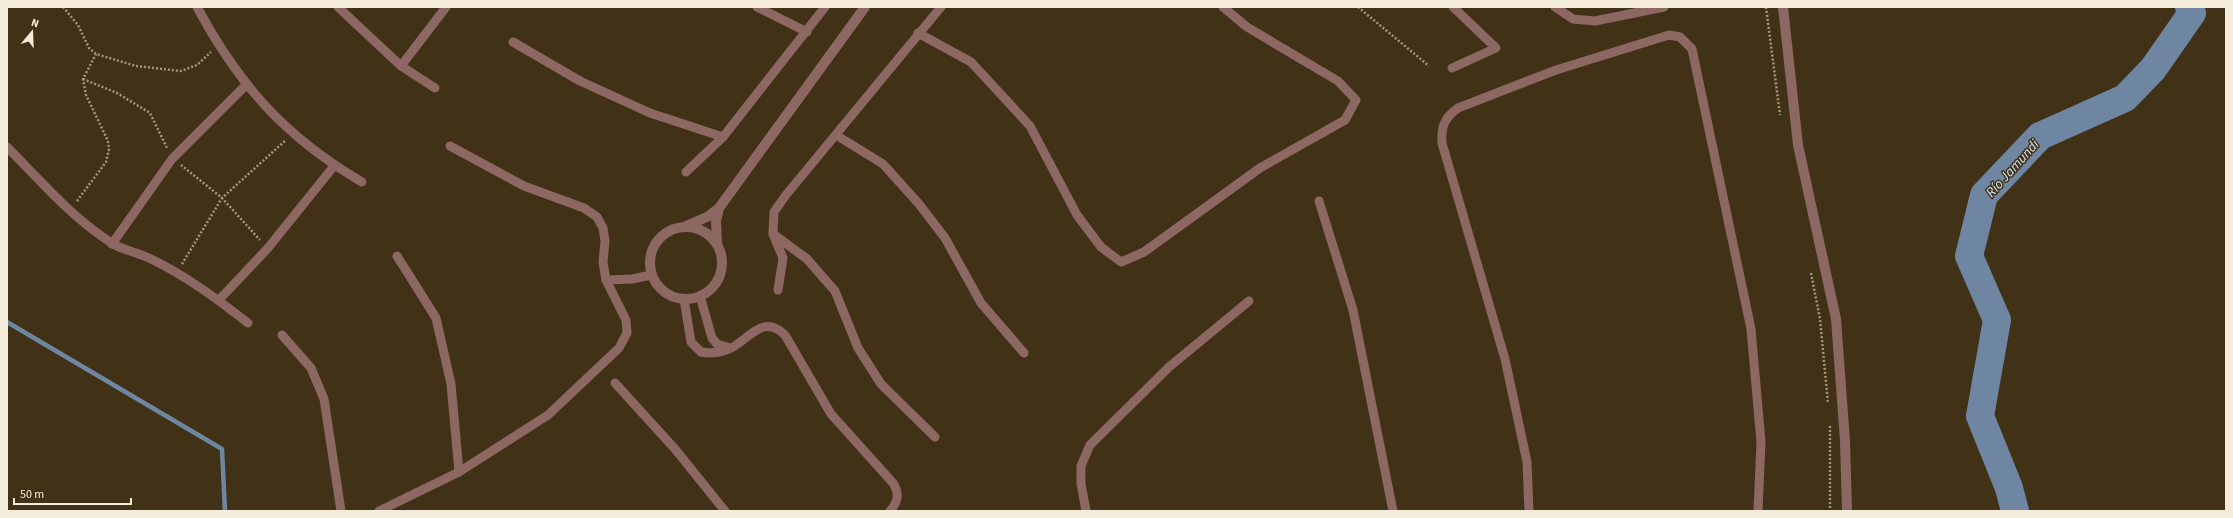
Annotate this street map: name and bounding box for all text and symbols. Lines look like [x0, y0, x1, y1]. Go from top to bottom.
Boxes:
north arrow [12, 12, 52, 52]
text: N [29, 15, 41, 31]
water label: Río Jamundi [1981, 135, 2045, 202]
scale bar [14, 480, 131, 506]
text: 50 m [20, 486, 44, 503]

